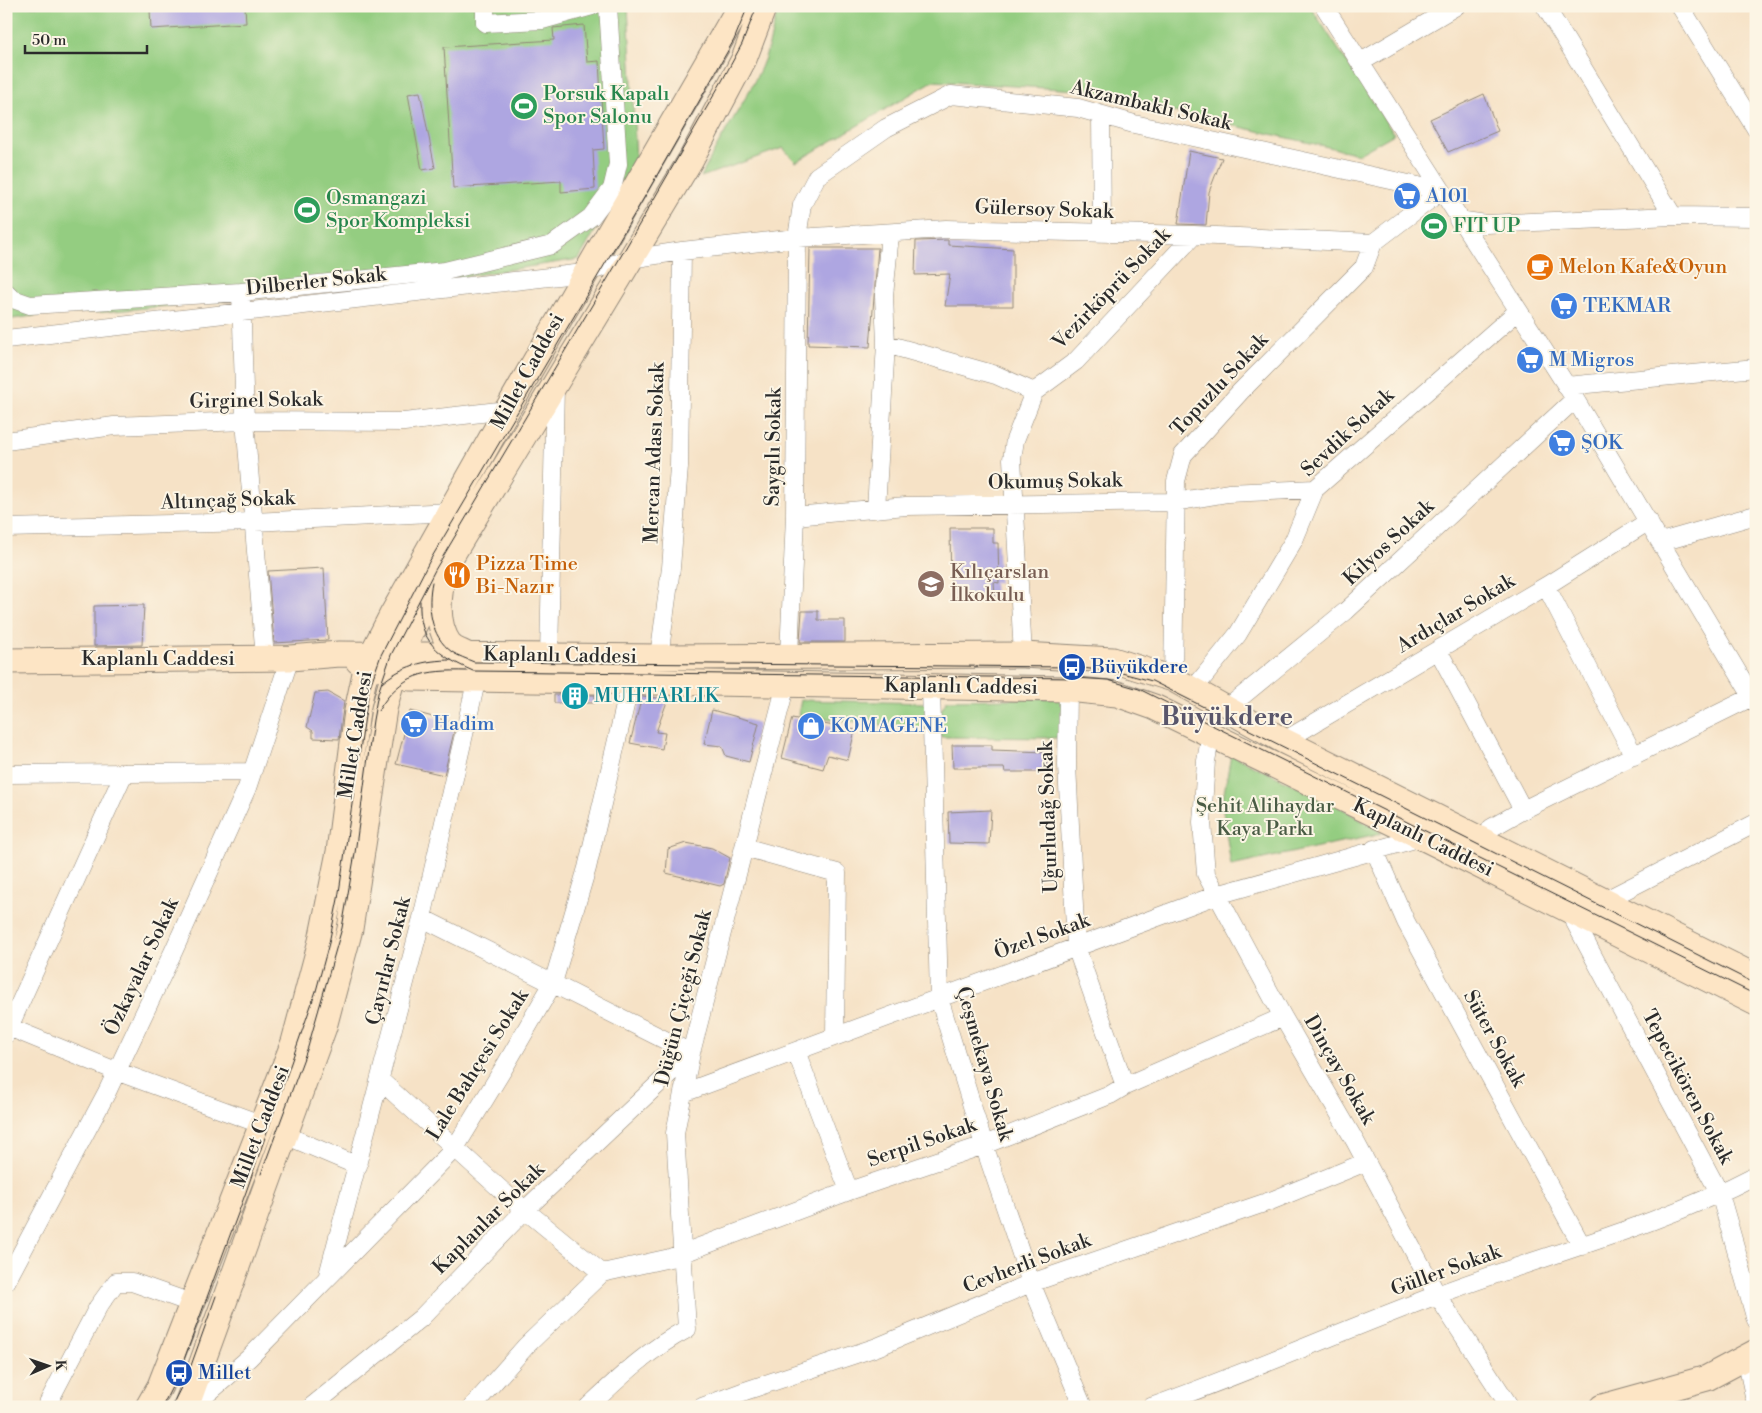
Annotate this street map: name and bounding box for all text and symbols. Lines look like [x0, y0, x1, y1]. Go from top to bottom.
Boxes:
scale bar [25, 22, 148, 54]
text: 50 m [32, 31, 66, 50]
street label: Akzambaklı Sokak [1067, 75, 1235, 137]
place label: Porsuk Kapalı Spor Salonu [543, 82, 670, 130]
sports icon: Porsuk Kapalı Spor Salonu [509, 91, 539, 121]
supermarket icon: A101 [1392, 181, 1422, 211]
place label: A101 [1425, 184, 1469, 209]
place label: Osmangazi Spor Kompleksi [326, 186, 471, 234]
sports icon: Osmangazi Spor Kompleksi [292, 195, 322, 225]
street label: Gülersoy Sokak [974, 195, 1115, 225]
sports icon: FIT UP [1419, 211, 1449, 241]
place label: FIT UP [1453, 214, 1521, 239]
street label: Vezirköprü Sokak [1047, 222, 1177, 356]
cafe icon: Melon Kafe&Oyun [1525, 252, 1555, 282]
place label: Melon Kafe&Oyun [1559, 255, 1727, 280]
street label: Dilberler Sokak [245, 262, 389, 302]
supermarket icon: TEKMAR [1549, 291, 1579, 321]
place label: TEKMAR [1583, 294, 1672, 319]
street label: Millet Caddesi [486, 309, 571, 435]
street label: Topuzlu Sokak [1166, 327, 1275, 442]
supermarket icon: M Migros [1515, 345, 1545, 375]
place label: M Migros [1549, 348, 1634, 373]
street label: Mercan Adası Sokak [639, 360, 671, 544]
street label: Sevdik Sokak [1296, 383, 1401, 482]
street label: Saygılı Sokak [760, 386, 788, 507]
street label: Girginel Sokak [189, 387, 324, 415]
supermarket icon: ŞOK [1547, 428, 1577, 458]
place label: ŞOK [1581, 431, 1624, 456]
street label: Okumuş Sokak [988, 468, 1124, 496]
street label: Altınçağ Sokak [159, 486, 297, 516]
street label: Kilyos Sokak [1338, 494, 1441, 591]
place label: Pizza Time Bi-Nazır [475, 552, 578, 600]
restaurant icon: Pizza Time Bi-Nazır [442, 560, 472, 590]
place label: Kılıçarslan İlkokulu [950, 560, 1049, 608]
street label: Ardıçlar Sokak [1392, 568, 1521, 660]
school or university icon: Kılıçarslan İlkokulu [916, 569, 946, 599]
street label: Kaplanlı Caddesi [483, 642, 637, 670]
street label: Kaplanlı Caddesi [81, 647, 235, 672]
bus stop icon: Büyükdere [1057, 652, 1087, 682]
place label: Büyükdere [1090, 655, 1188, 680]
street label: Millet Caddesi [334, 669, 379, 801]
street label: Kaplanlı Caddesi [884, 673, 1038, 701]
building icon: MUHTARLIK [560, 681, 590, 711]
place label: MUHTARLIK [594, 684, 720, 709]
district label: Büyükdere [1161, 702, 1293, 733]
supermarket icon: Hadim [399, 709, 429, 739]
shop icon: KOMAGENE [796, 711, 826, 741]
place label: Hadim [433, 712, 495, 737]
place label: KOMAGENE [830, 714, 947, 739]
street label: Uğurludağ Sokak [1034, 739, 1064, 893]
street label: Kaplanlı Caddesi [1348, 793, 1498, 883]
park label: Şehit Alihaydar Kaya Parkı [1196, 794, 1335, 842]
street label: Özkayalar Sokak [98, 892, 186, 1040]
street label: Çayırlar Sokak [361, 893, 417, 1028]
street label: Düğün Çiçeği Sokak [650, 906, 718, 1089]
street label: Özel Sokak [991, 907, 1095, 966]
street label: Lale Bahçesi Sokak [421, 983, 535, 1145]
street label: Çeşmekaya Sokak [950, 984, 1018, 1146]
street label: Süter Sokak [1457, 986, 1532, 1093]
street label: Tepecikören Sokak [1636, 1006, 1739, 1170]
street label: Dinçay Sokak [1298, 1011, 1381, 1131]
street label: Millet Caddesi [226, 1062, 296, 1192]
street label: Serpil Sokak [864, 1112, 981, 1173]
street label: Kaplanlar Sokak [428, 1157, 551, 1280]
street label: Cevherli Sokak [959, 1228, 1096, 1300]
street label: Güller Sokak [1388, 1239, 1506, 1302]
north arrow [22, 1340, 72, 1390]
bus stop icon: Millet [164, 1358, 194, 1388]
text: K [51, 1360, 69, 1372]
place label: Millet [198, 1361, 251, 1386]

